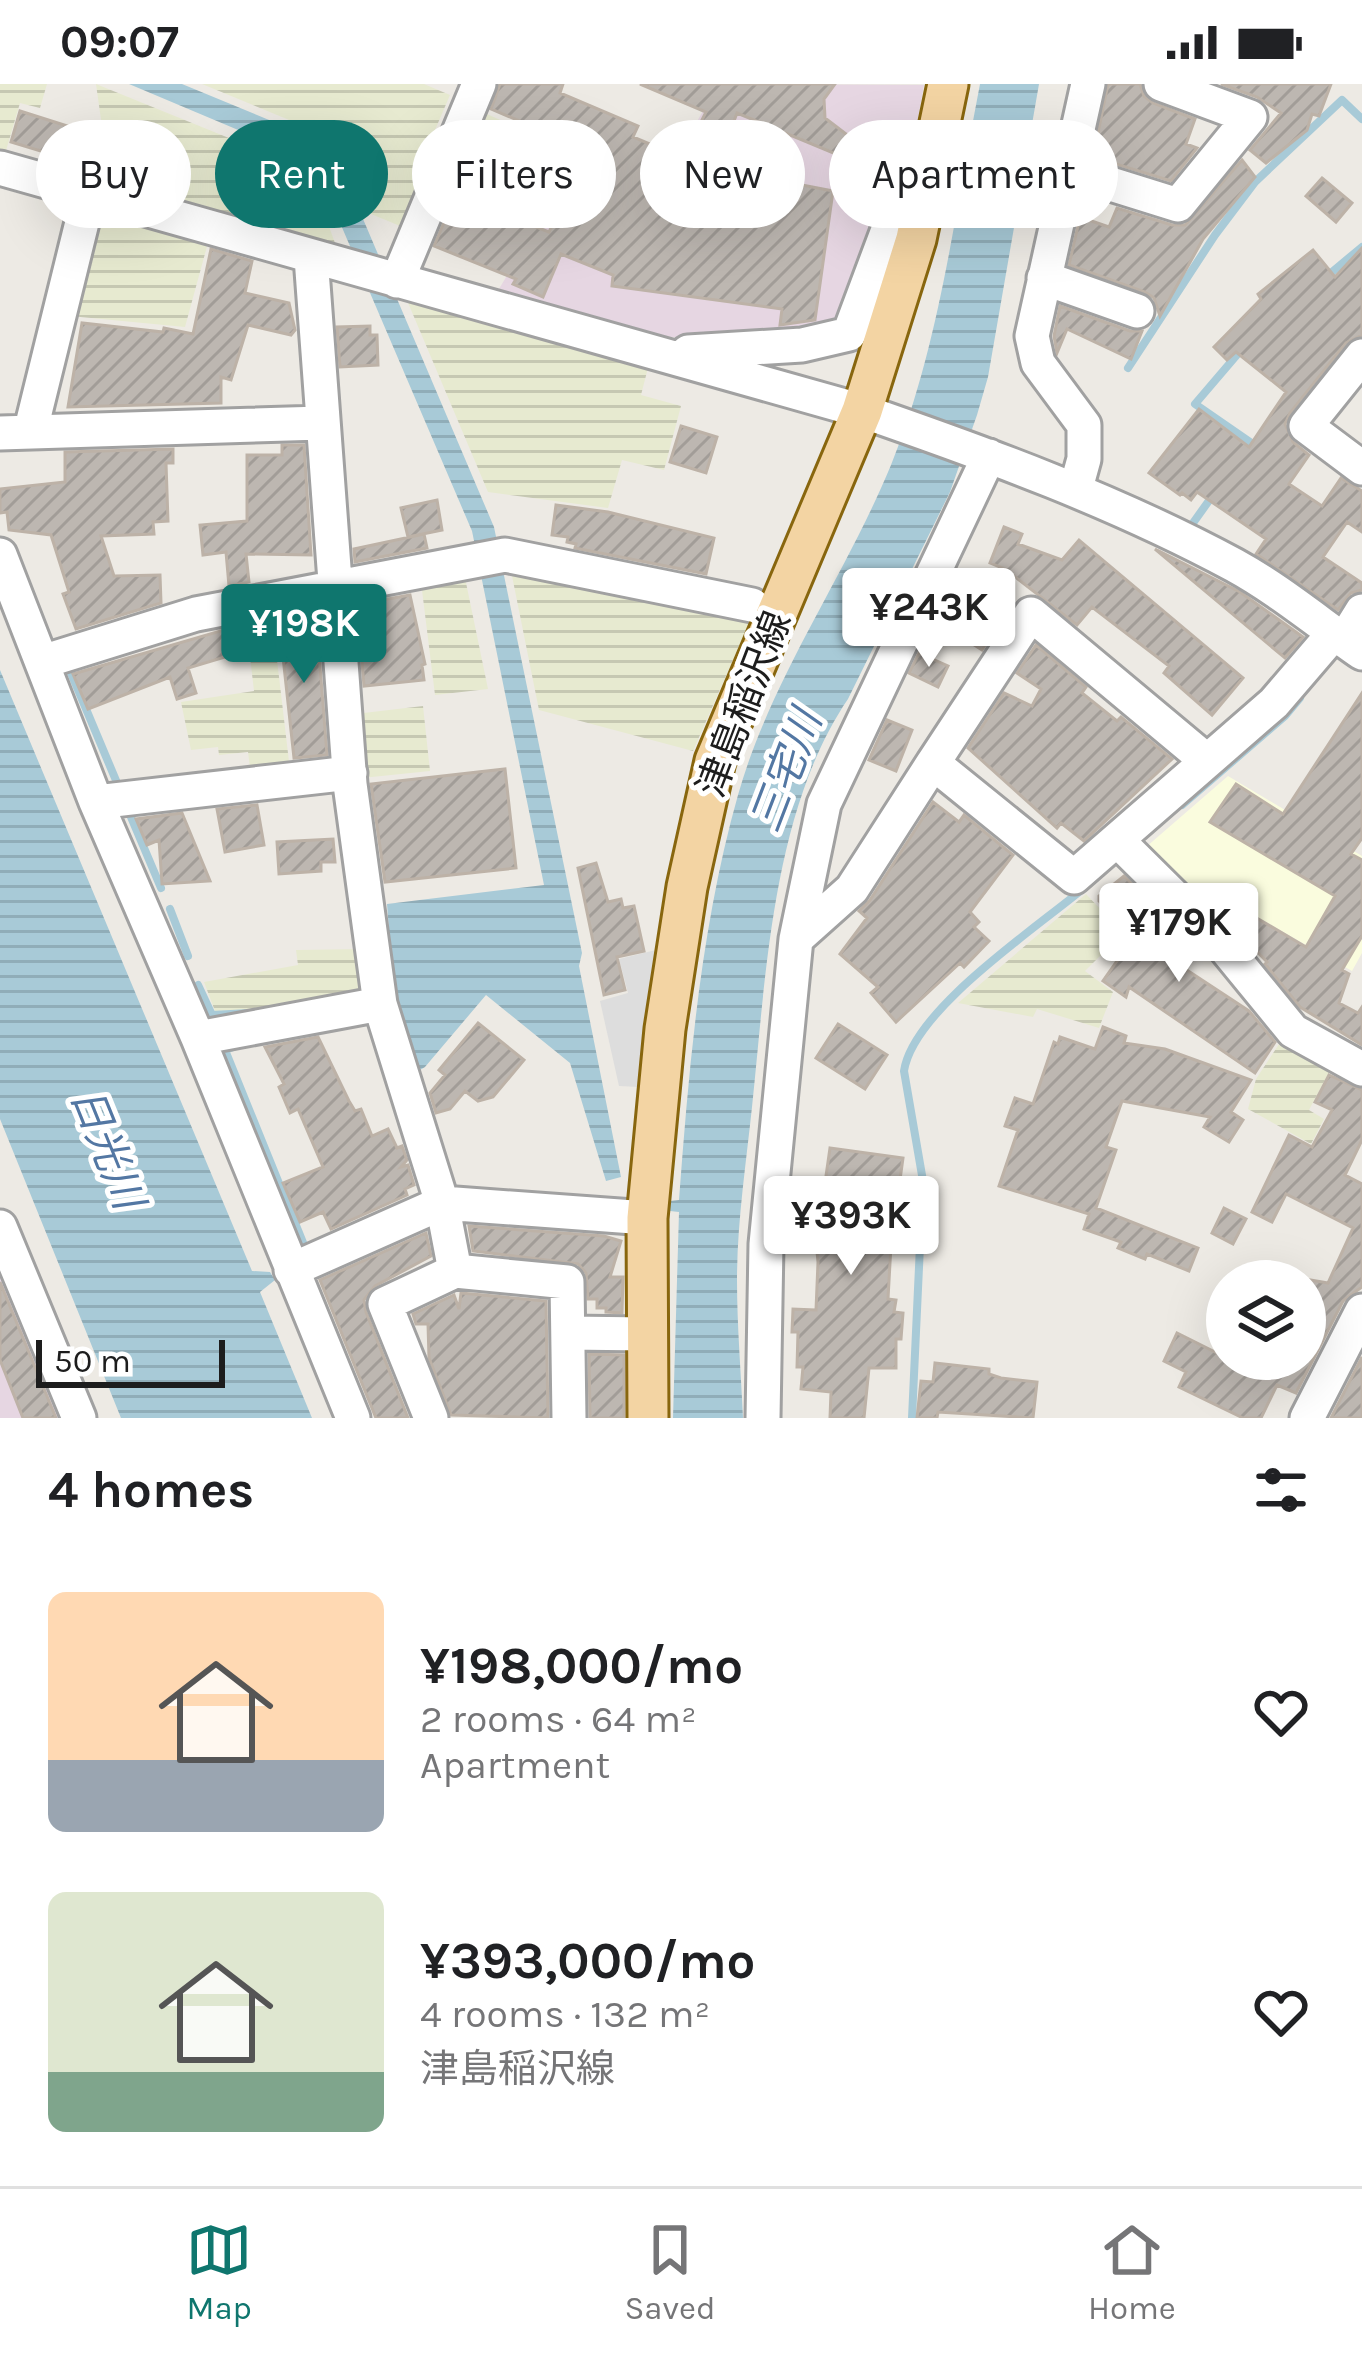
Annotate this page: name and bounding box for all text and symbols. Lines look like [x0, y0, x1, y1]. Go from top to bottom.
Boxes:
text: 09:07 [60, 16, 179, 68]
chip: Buy [36, 120, 191, 228]
chip: Rent [215, 120, 388, 228]
chip: Filters [412, 120, 616, 228]
chip: New [640, 120, 805, 228]
chip: Apartment [829, 120, 1118, 228]
pin: ¥243K [845, 568, 1013, 670]
pin: ¥198K [220, 584, 388, 686]
text: ¥243K [869, 584, 989, 630]
text: ¥198K [248, 600, 360, 646]
street label: 津島稲沢線 [688, 605, 800, 803]
water label: 三宅川 [740, 699, 833, 839]
pin: ¥179K [1095, 883, 1263, 985]
text: ¥179K [1126, 899, 1232, 945]
water label: 日光川 [60, 1080, 155, 1219]
pin: ¥393K [767, 1176, 935, 1278]
text: ¥393K [791, 1192, 911, 1238]
map controls [1206, 1260, 1326, 1380]
button: layers [1206, 1260, 1326, 1380]
scale bar [36, 1334, 225, 1387]
text: 50 m [54, 1342, 131, 1380]
icon: filters [1248, 1457, 1314, 1523]
text: 4 homes [48, 1460, 254, 1520]
text: ¥198,000/mo [420, 1636, 743, 1696]
icon: home [144, 1640, 288, 1784]
icon: heart [1248, 1679, 1314, 1745]
text: 2 rooms · 64 m² [420, 1696, 697, 1742]
text: Apartment [420, 1742, 610, 1788]
text: ¥393,000/mo [420, 1931, 755, 1991]
icon: home [144, 1940, 288, 2084]
icon: heart [1248, 1979, 1314, 2045]
text: 4 rooms · 132 m² [420, 1991, 710, 2037]
text: 津島稲沢線 [420, 2046, 615, 2092]
tab: Map [186, 2217, 252, 2327]
tab: Saved [624, 2217, 716, 2327]
tab: Home [1088, 2217, 1176, 2327]

